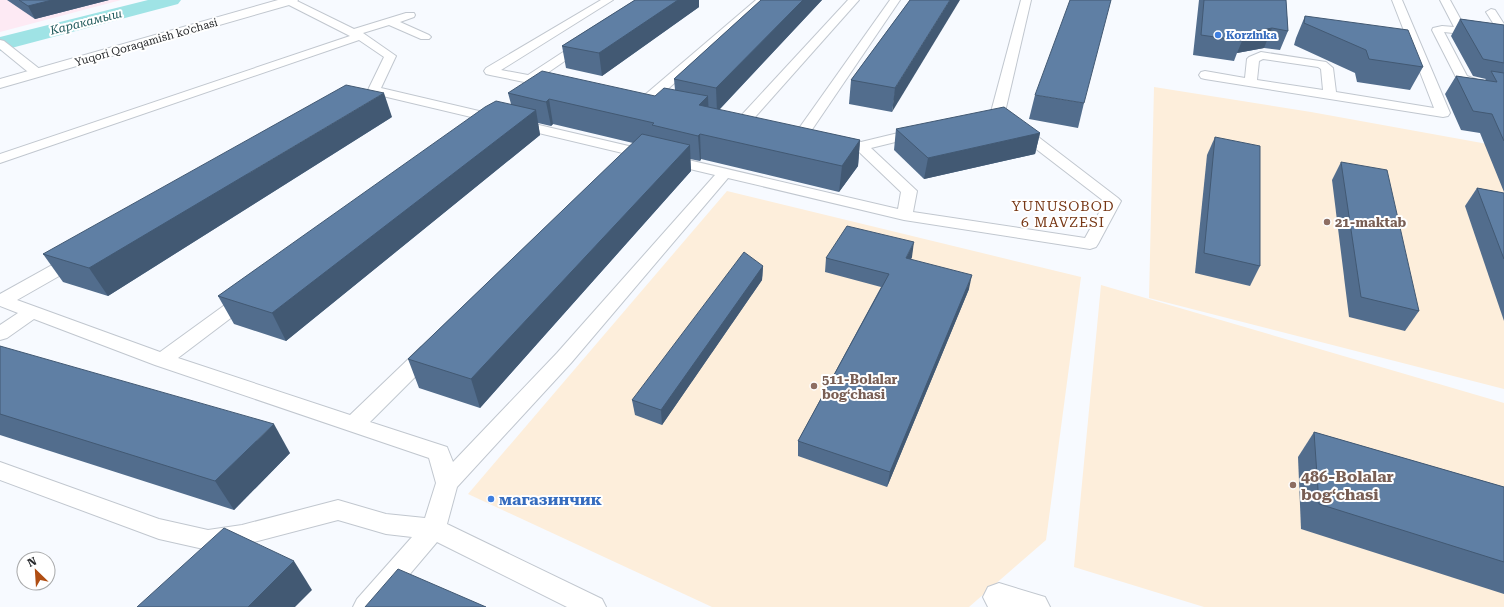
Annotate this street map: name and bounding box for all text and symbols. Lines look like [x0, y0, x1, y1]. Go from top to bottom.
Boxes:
water label: Каракамыш [48, 6, 124, 38]
street label: Yuqori Qoraqamish ko'chasi [73, 16, 220, 69]
place label: Korzinka [1226, 29, 1278, 42]
marker: Korzinka [1213, 30, 1223, 40]
district label: YUNUSOBOD 6 MAVZESI [1011, 198, 1115, 230]
place label: 21-maktab [1335, 215, 1407, 230]
marker: 21-maktab [1322, 217, 1332, 227]
place label: 511-Bolalar bogʻchasi [822, 372, 898, 402]
marker: 511-Bolalar bogʻchasi [809, 381, 819, 391]
place label: 486-Bolalar bogʻchasi [1301, 467, 1394, 504]
marker: 486-Bolalar bogʻchasi [1288, 480, 1298, 490]
place label: магазинчик [499, 490, 602, 509]
marker: магазинчик [486, 494, 496, 504]
north arrow [16, 551, 56, 591]
text: N [25, 554, 39, 570]

